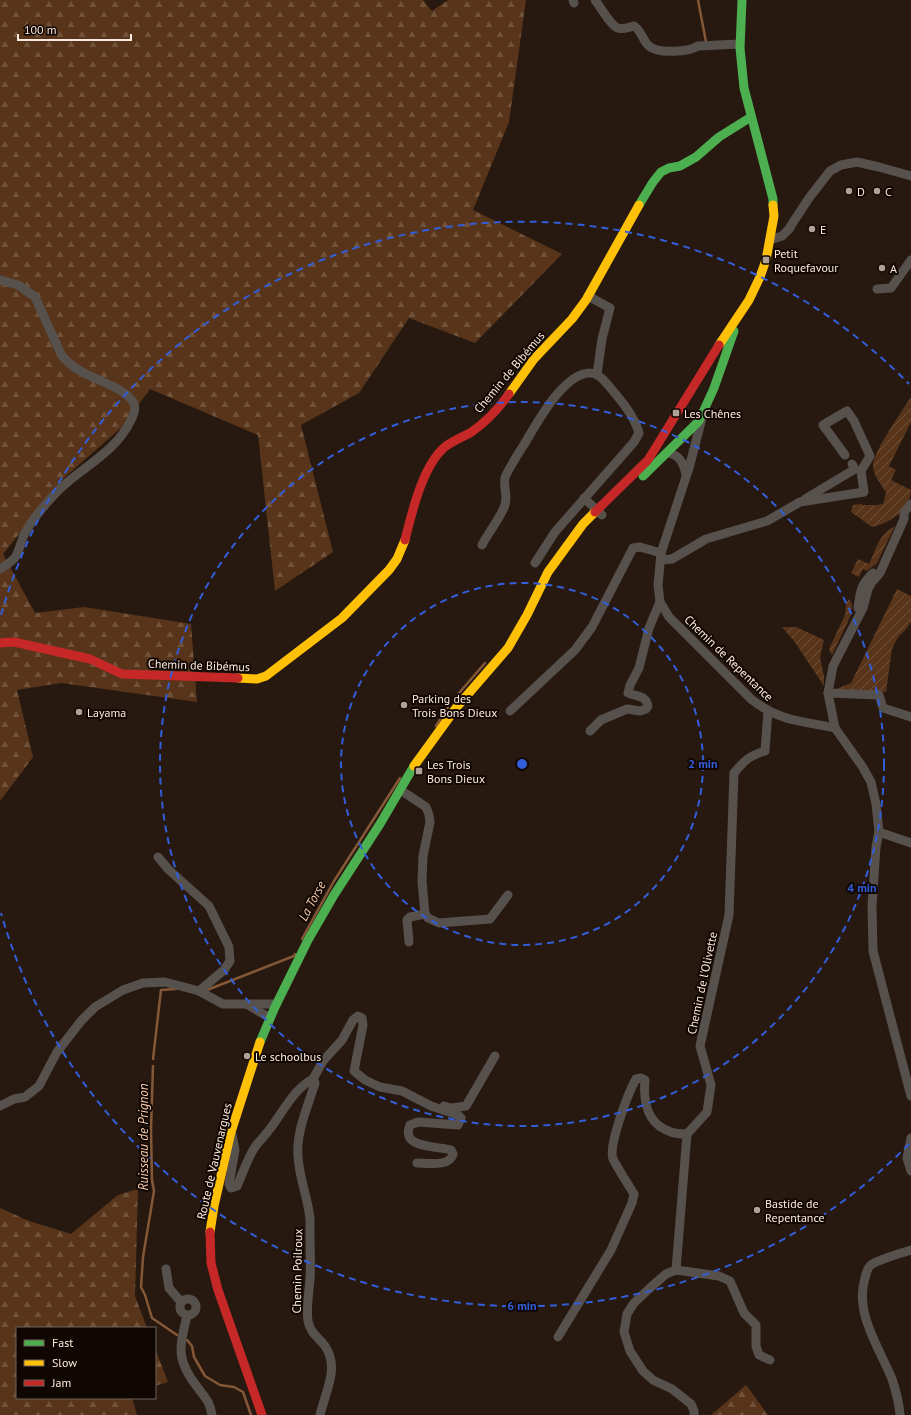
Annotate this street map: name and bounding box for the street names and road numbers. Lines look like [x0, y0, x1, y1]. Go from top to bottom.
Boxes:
street label: Chemin de Bibémus [470, 328, 548, 416]
street label: Chemin de Repentance [681, 612, 777, 704]
street label: Chemin de Bibémus [148, 656, 250, 674]
street label: Chemin de l'Olivette [684, 930, 720, 1036]
street label: Route de Vauvenargues [193, 1101, 235, 1221]
street label: Chemin Poilroux [289, 1228, 305, 1314]

